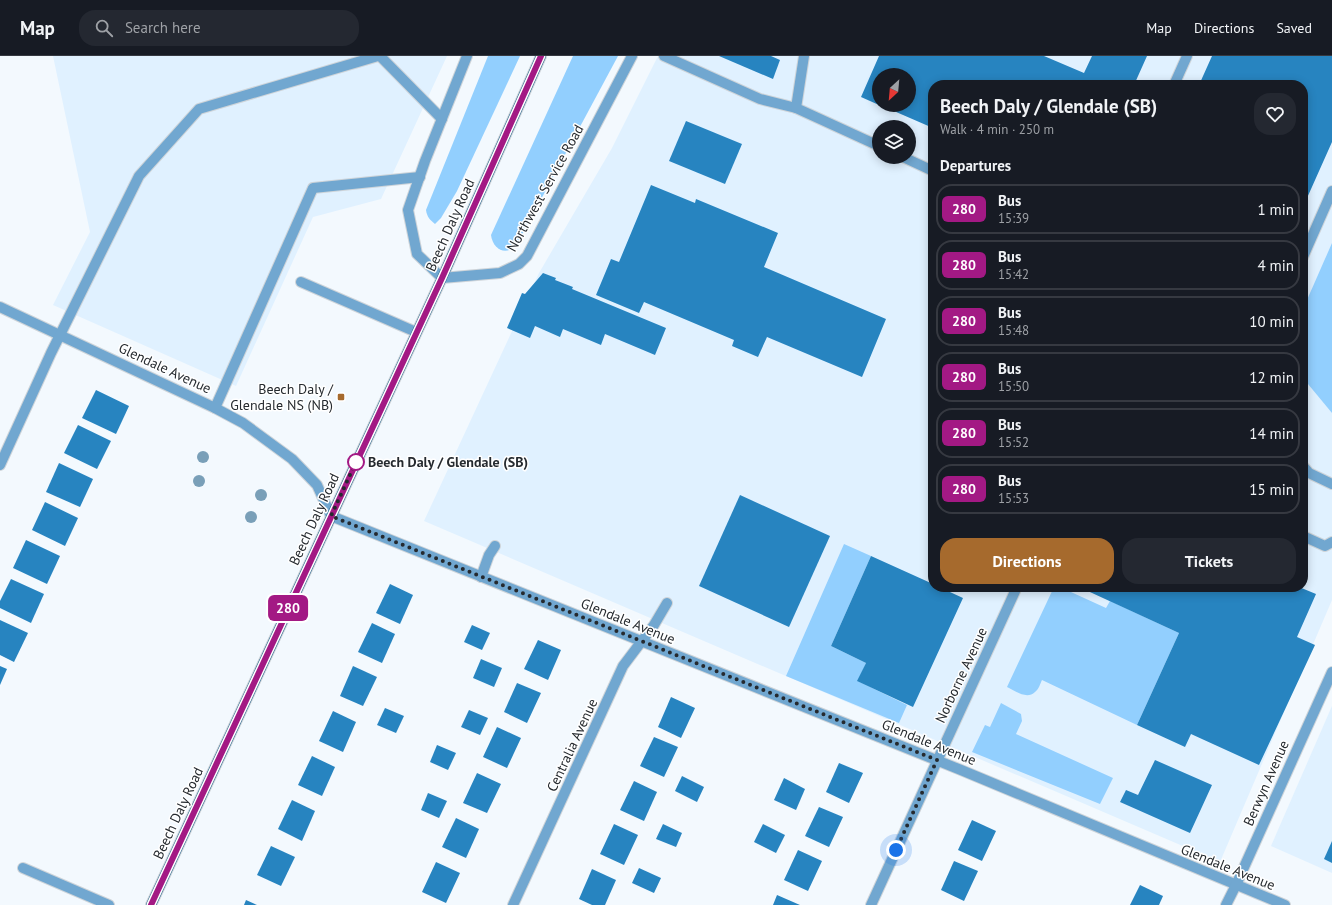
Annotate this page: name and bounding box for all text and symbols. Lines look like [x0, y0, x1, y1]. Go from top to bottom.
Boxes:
search box [79, 10, 359, 46]
text: Map [20, 16, 55, 40]
icon: search [93, 17, 115, 39]
text: Search here [125, 18, 201, 37]
text: Map [1146, 19, 1172, 37]
text: Directions [1194, 19, 1254, 37]
text: Saved [1276, 19, 1312, 37]
north arrow [872, 68, 916, 112]
map controls [872, 68, 916, 164]
button: heart [1254, 93, 1296, 135]
text: Beech Daly / Glendale (SB) [940, 94, 1157, 118]
button: layers [872, 120, 916, 164]
street label: Northwest Service Road [503, 121, 587, 255]
text: Walk · 4 min · 250 m [940, 121, 1054, 138]
text: Departures [940, 156, 1011, 175]
street label: Beech Daly Road [422, 176, 478, 274]
text: Bus [998, 191, 1021, 210]
text: 280 [952, 200, 976, 218]
text: 1 min [1257, 200, 1294, 219]
text: 15:39 [998, 210, 1029, 227]
text: Bus [998, 247, 1021, 266]
text: 280 [952, 256, 976, 274]
text: 4 min [1257, 256, 1294, 275]
text: 15:42 [998, 266, 1029, 283]
text: Bus [998, 303, 1021, 322]
text: 280 [952, 312, 976, 330]
text: 10 min [1249, 312, 1294, 331]
text: 15:48 [998, 322, 1029, 339]
street label: Glendale Avenue [116, 339, 214, 397]
text: Bus [998, 359, 1021, 378]
text: 280 [952, 368, 976, 386]
text: 12 min [1249, 368, 1294, 387]
text: 15:50 [998, 378, 1029, 395]
place label: Beech Daly / Glendale NS (NB) [230, 380, 334, 414]
marker: Beech Daly / Glendale NS (NB) [336, 392, 346, 402]
text: Bus [998, 415, 1021, 434]
text: 280 [952, 424, 976, 442]
text: 14 min [1249, 424, 1294, 443]
text: 15:52 [998, 434, 1029, 451]
marker: Beech Daly / Glendale (SB) [347, 453, 365, 471]
place label: Beech Daly / Glendale (SB) [368, 453, 528, 471]
street label: Beech Daly Road [285, 470, 343, 568]
text: Bus [998, 471, 1021, 490]
text: 280 [952, 480, 976, 498]
text: 15 min [1249, 480, 1294, 499]
text: 15:53 [998, 490, 1029, 507]
button: Directions [940, 538, 1114, 584]
button: Tickets [1122, 538, 1296, 584]
street label: Glendale Avenue [578, 594, 678, 648]
line badge: 280 [265, 595, 311, 621]
text: 280 [276, 599, 300, 617]
street label: Norborne Avenue [931, 624, 991, 726]
street label: Centralia Avenue [543, 696, 601, 794]
street label: Glendale Avenue [879, 715, 979, 769]
street label: Berwyn Avenue [1239, 737, 1293, 829]
street label: Beech Daly Road [149, 764, 207, 862]
your location [886, 840, 906, 860]
street label: Glendale Avenue [1178, 840, 1278, 894]

